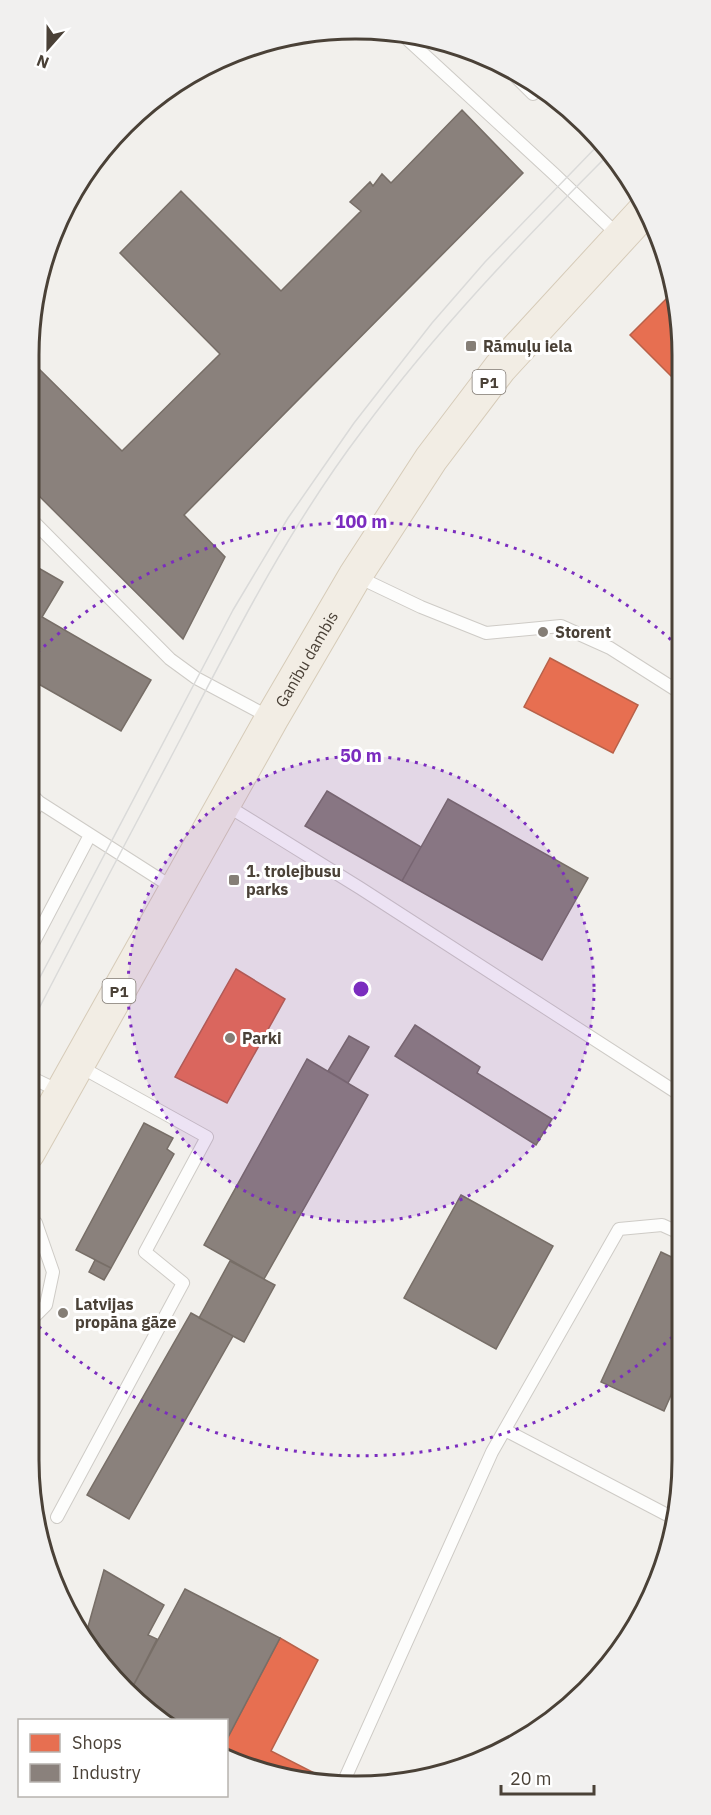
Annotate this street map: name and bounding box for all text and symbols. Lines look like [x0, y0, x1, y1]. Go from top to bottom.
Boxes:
north arrow [18, 18, 78, 78]
text: N [34, 51, 52, 73]
place label: Rāmuļu iela [483, 336, 572, 357]
marker: Rāmuļu iela [464, 339, 478, 353]
road number: P1 [472, 370, 506, 394]
text: 100 m [335, 510, 387, 533]
street label: Ganību dambis [271, 607, 342, 711]
place label: Storent [555, 622, 611, 642]
marker: Storent [536, 625, 550, 639]
text: 50 m [340, 744, 382, 767]
place label: 1. trolejbusu parks [246, 861, 341, 899]
marker: 1. trolejbusu parks [227, 873, 241, 887]
road number: P1 [102, 979, 136, 1003]
centre of rings [351, 979, 371, 999]
place label: Parki [242, 1028, 282, 1048]
marker: Parki [223, 1031, 237, 1045]
place label: Latvijas propāna gāze [75, 1294, 176, 1332]
marker: Latvijas propāna gāze [56, 1306, 70, 1320]
legend [18, 1719, 228, 1797]
text: Shops [72, 1731, 122, 1754]
scale bar [501, 1758, 594, 1796]
text: Industry [72, 1761, 141, 1784]
text: 20 m [510, 1767, 552, 1790]

